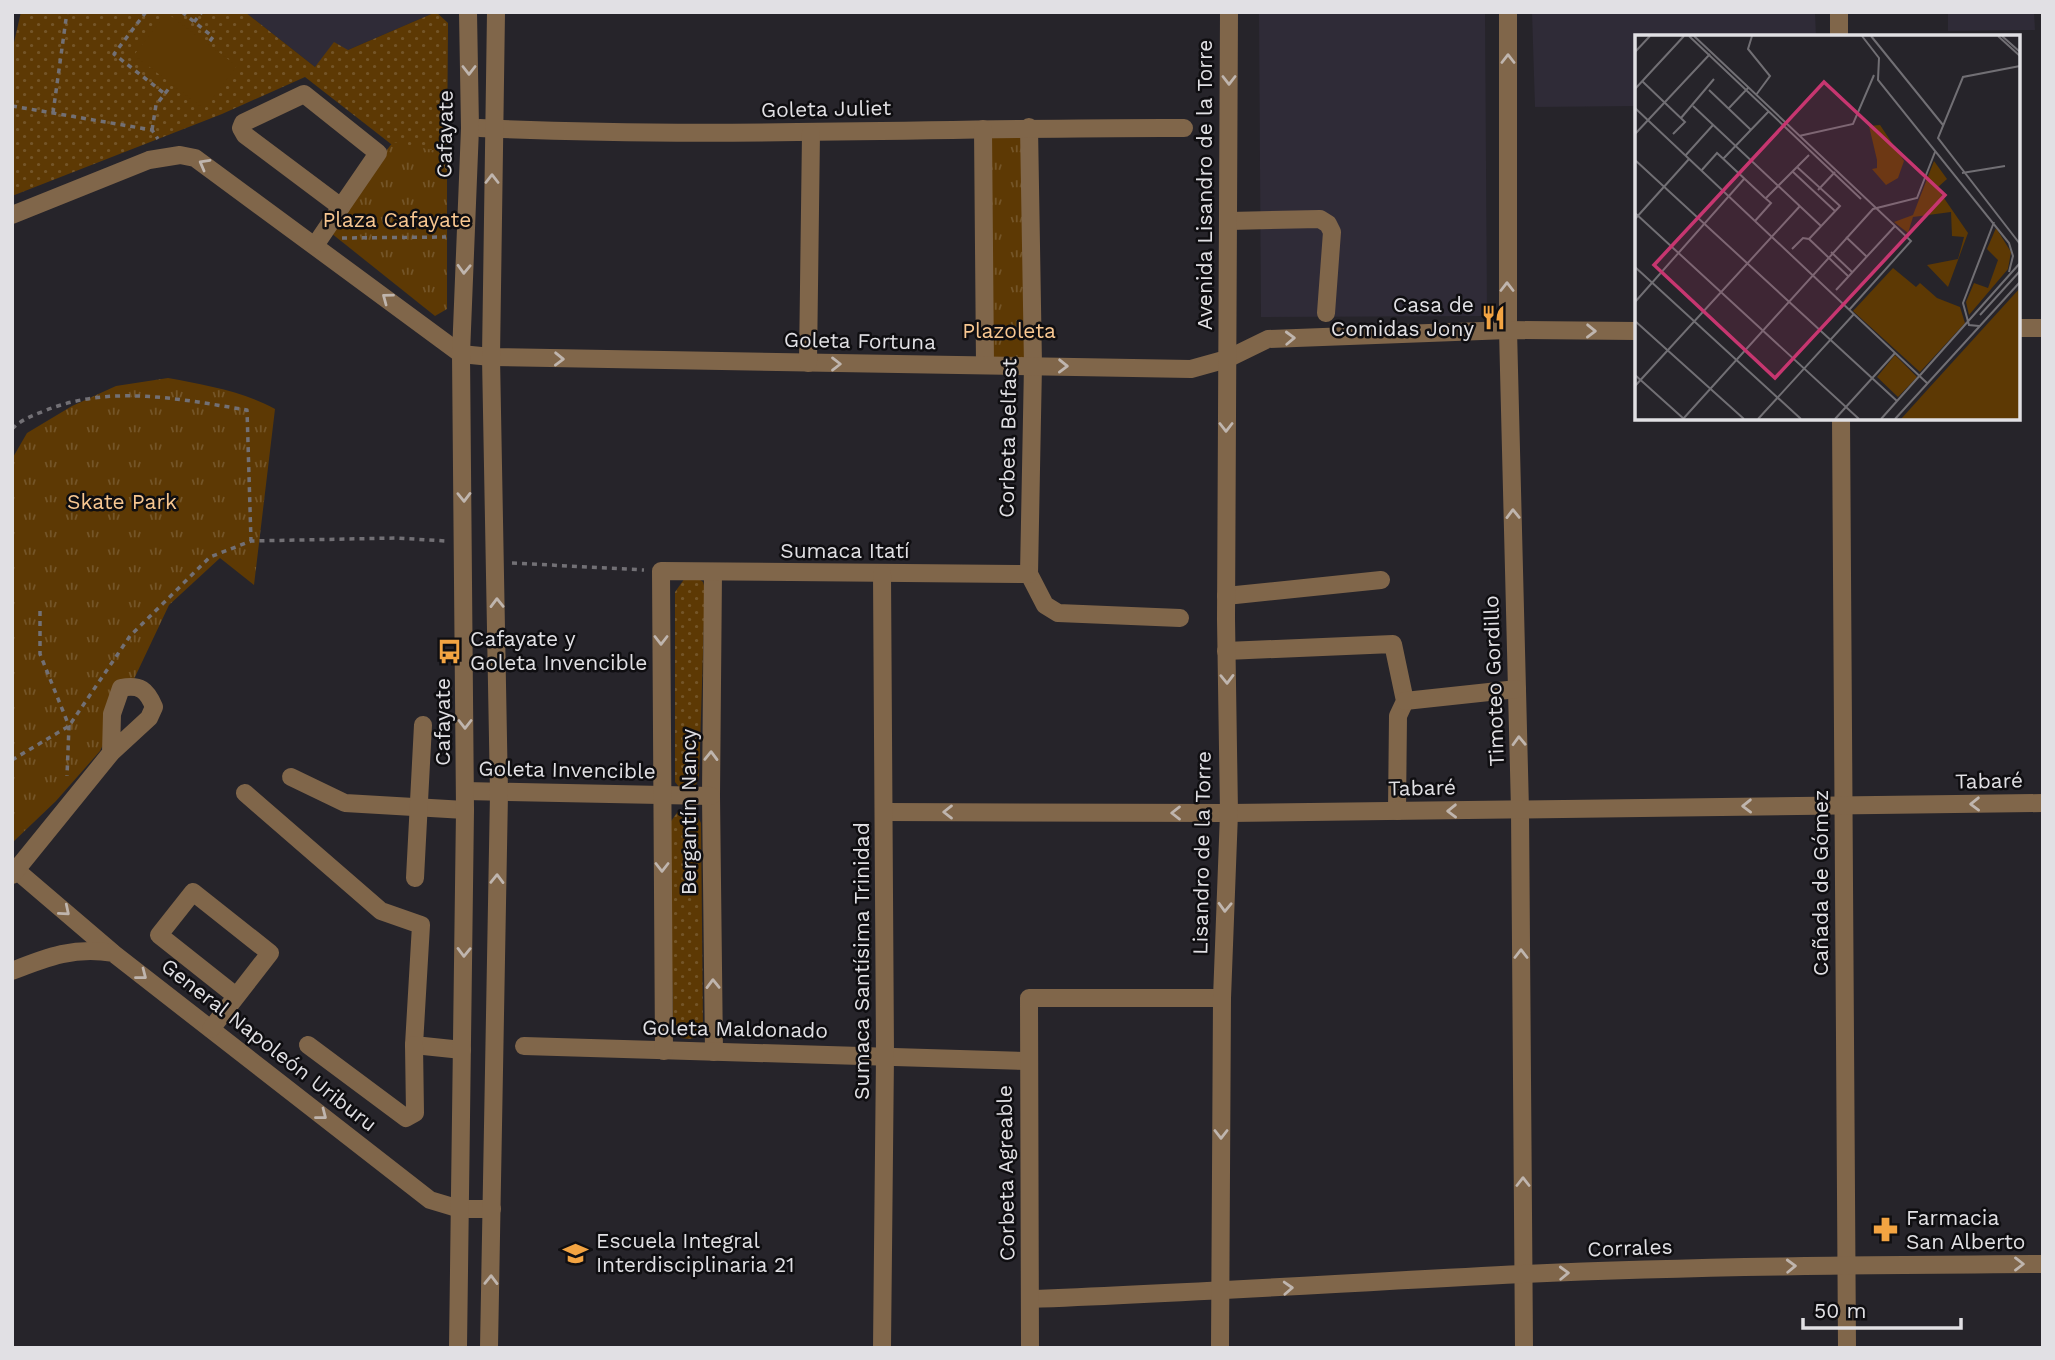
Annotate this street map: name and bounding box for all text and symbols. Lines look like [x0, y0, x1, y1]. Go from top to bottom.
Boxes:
inset map [1635, 35, 2020, 420]
street label: Avenida Lisandro de la Torre [1192, 40, 1217, 330]
one-way arrow [1500, 53, 1516, 64]
one-way arrow [461, 65, 477, 76]
one-way arrow [1221, 76, 1237, 86]
street label: Cafayate [431, 90, 458, 178]
street label: Goleta Juliet [761, 95, 891, 122]
one-way arrow [199, 159, 211, 172]
one-way arrow [484, 174, 500, 184]
park label: Plaza Cafayate [323, 207, 471, 232]
one-way arrow [457, 264, 472, 275]
one-way arrow [1499, 281, 1515, 291]
place label: Casa de Comidas Jony [1331, 292, 1474, 341]
one-way arrow [382, 294, 395, 307]
restaurant icon: Casa de Comidas Jony [1480, 303, 1508, 331]
park label: Plazoleta [962, 318, 1056, 343]
one-way arrow [1587, 323, 1597, 339]
street label: Goleta Fortuna [784, 327, 936, 354]
one-way arrow [1285, 331, 1296, 346]
one-way arrow [554, 351, 565, 366]
one-way arrow [831, 356, 842, 372]
street label: Corbeta Belfast [994, 358, 1021, 518]
one-way arrow [1059, 358, 1069, 374]
one-way arrow [1218, 422, 1234, 433]
park label: Skate Park [67, 489, 177, 514]
one-way arrow [457, 491, 472, 502]
one-way arrow [1505, 508, 1520, 519]
street label: Sumaca Itatí [780, 538, 910, 563]
street label: Timoteo Gordillo [1478, 595, 1509, 767]
one-way arrow [489, 597, 504, 608]
place label: Cafayate y Goleta Invencible [470, 626, 647, 675]
one-way arrow [653, 635, 669, 645]
bus stop icon: Cafayate y Goleta Invencible [436, 637, 464, 665]
one-way arrow [1219, 674, 1234, 685]
street label: Cafayate [430, 678, 455, 766]
one-way arrow [457, 719, 473, 730]
street label: Bergantín Nancy [676, 728, 701, 895]
one-way arrow [1511, 736, 1526, 747]
one-way arrow [703, 751, 719, 761]
street label: Lisandro de la Torre [1187, 751, 1216, 955]
street label: Goleta Invencible [478, 755, 656, 784]
street label: Tabaré [1955, 767, 2023, 794]
street label: Tabaré [1388, 774, 1456, 801]
street label: Cañada de Gómez [1808, 790, 1833, 976]
one-way arrow [1969, 796, 1979, 812]
one-way arrow [1741, 799, 1752, 814]
one-way arrow [1446, 803, 1457, 818]
one-way arrow [942, 804, 953, 820]
one-way arrow [1170, 805, 1180, 821]
street label: Sumaca Santísima Trinidad [849, 822, 874, 1100]
one-way arrow [654, 862, 670, 873]
one-way arrow [489, 873, 505, 884]
one-way arrow [1218, 901, 1233, 912]
one-way arrow [57, 903, 69, 916]
one-way arrow [456, 946, 471, 957]
one-way arrow [1514, 948, 1529, 959]
street label: General Napoleón Uriburu [157, 953, 382, 1136]
one-way arrow [135, 967, 147, 980]
one-way arrow [705, 978, 721, 989]
street label: Goleta Maldonado [642, 1014, 828, 1043]
street label: Corbeta Agreable [991, 1085, 1020, 1261]
one-way arrow [314, 1107, 326, 1120]
one-way arrow [1213, 1129, 1229, 1140]
one-way arrow [1515, 1176, 1531, 1186]
place label: Farmacia San Alberto [1906, 1205, 2025, 1254]
pharmacy icon: Farmacia San Alberto [1872, 1216, 1900, 1244]
place label: Escuela Integral Interdisciplinaria 21 [596, 1228, 795, 1277]
street label: Corrales [1587, 1234, 1673, 1261]
school or university icon: Escuela Integral Interdisciplinaria 21 [562, 1239, 590, 1267]
one-way arrow [2014, 1256, 2025, 1272]
one-way arrow [1786, 1259, 1797, 1274]
one-way arrow [1559, 1265, 1570, 1280]
one-way arrow [483, 1274, 498, 1285]
one-way arrow [1283, 1281, 1294, 1296]
scale bar [1803, 1286, 1960, 1330]
text: 50 m [1814, 1298, 1866, 1323]

